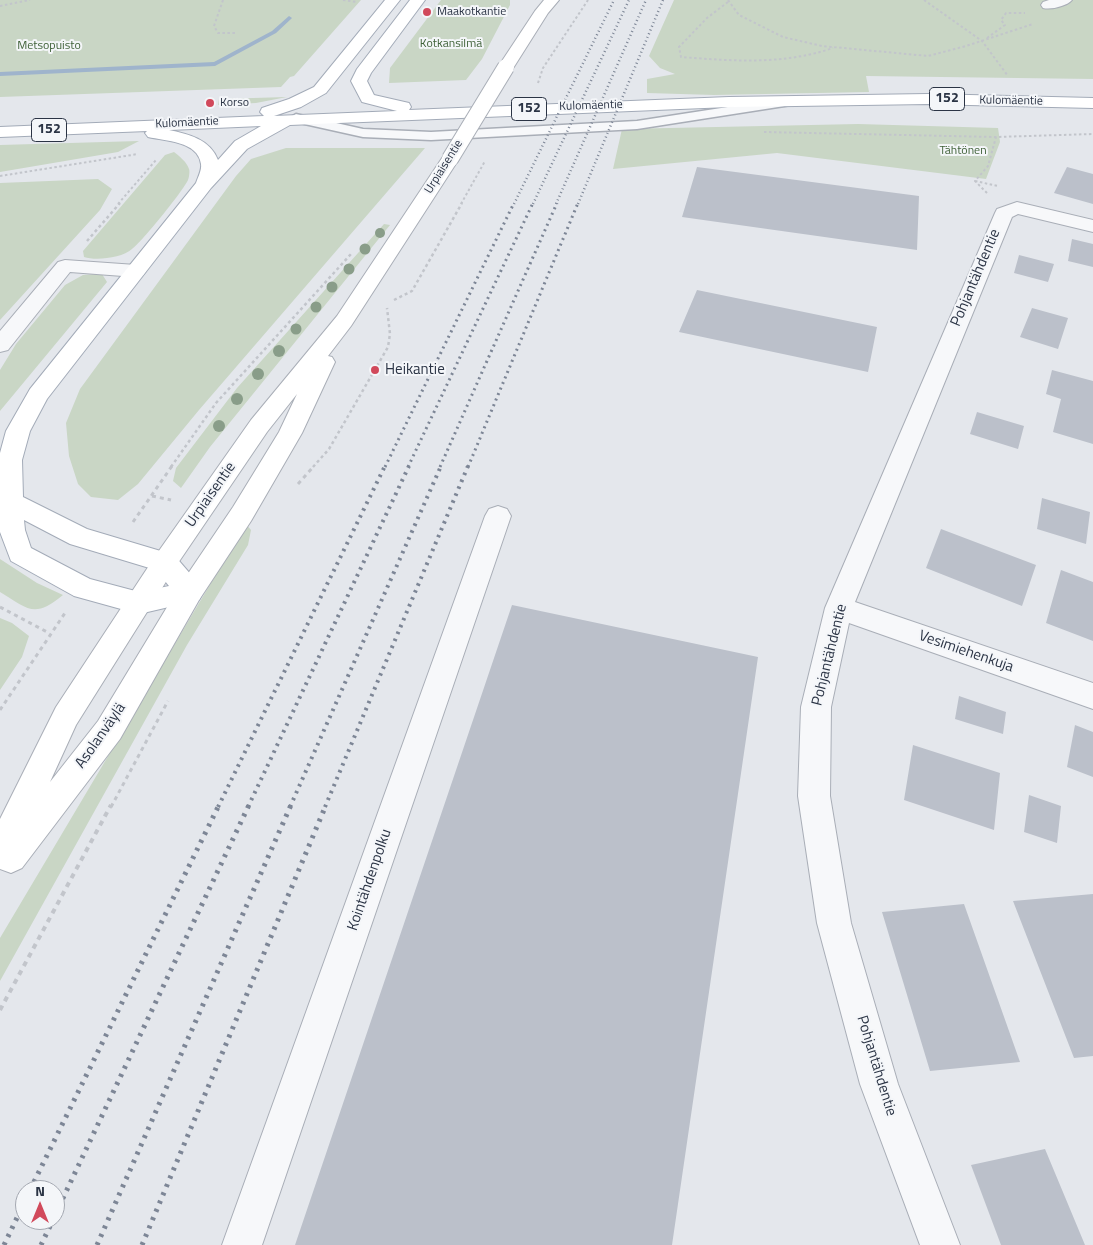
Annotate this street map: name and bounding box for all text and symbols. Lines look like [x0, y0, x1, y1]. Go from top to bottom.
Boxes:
place label: Maakotkantie [437, 5, 506, 19]
marker: Maakotkantie [421, 6, 433, 18]
park label: Kotkansilmä [420, 37, 482, 51]
park label: Metsopuisto [17, 39, 81, 53]
road number: 152 [930, 88, 964, 110]
street label: Kulomäentie [979, 93, 1043, 109]
place label: Korso [220, 96, 249, 110]
marker: Korso [204, 97, 216, 109]
road number: 152 [512, 98, 546, 120]
street label: Kulomäentie [559, 98, 623, 114]
street label: Kulomäentie [155, 114, 219, 132]
road number: 152 [32, 118, 66, 142]
street label: Urpiaisentie [422, 138, 466, 196]
park label: Tähtönen [939, 144, 987, 158]
street label: Pohjantähdentie [947, 227, 1005, 329]
place label: Heikantie [385, 361, 445, 379]
marker: Heikantie [369, 364, 381, 376]
street label: Urpiaisentie [182, 459, 240, 531]
street label: Pohjantähdentie [809, 602, 851, 708]
street label: Vesimiehenkuja [916, 627, 1016, 677]
street label: Asolanväylä [72, 700, 130, 772]
street label: Kointähdenpolku [344, 827, 396, 933]
street label: Pohjantähdentie [852, 1014, 900, 1118]
north arrow [15, 1180, 65, 1230]
text: N [35, 1180, 45, 1201]

